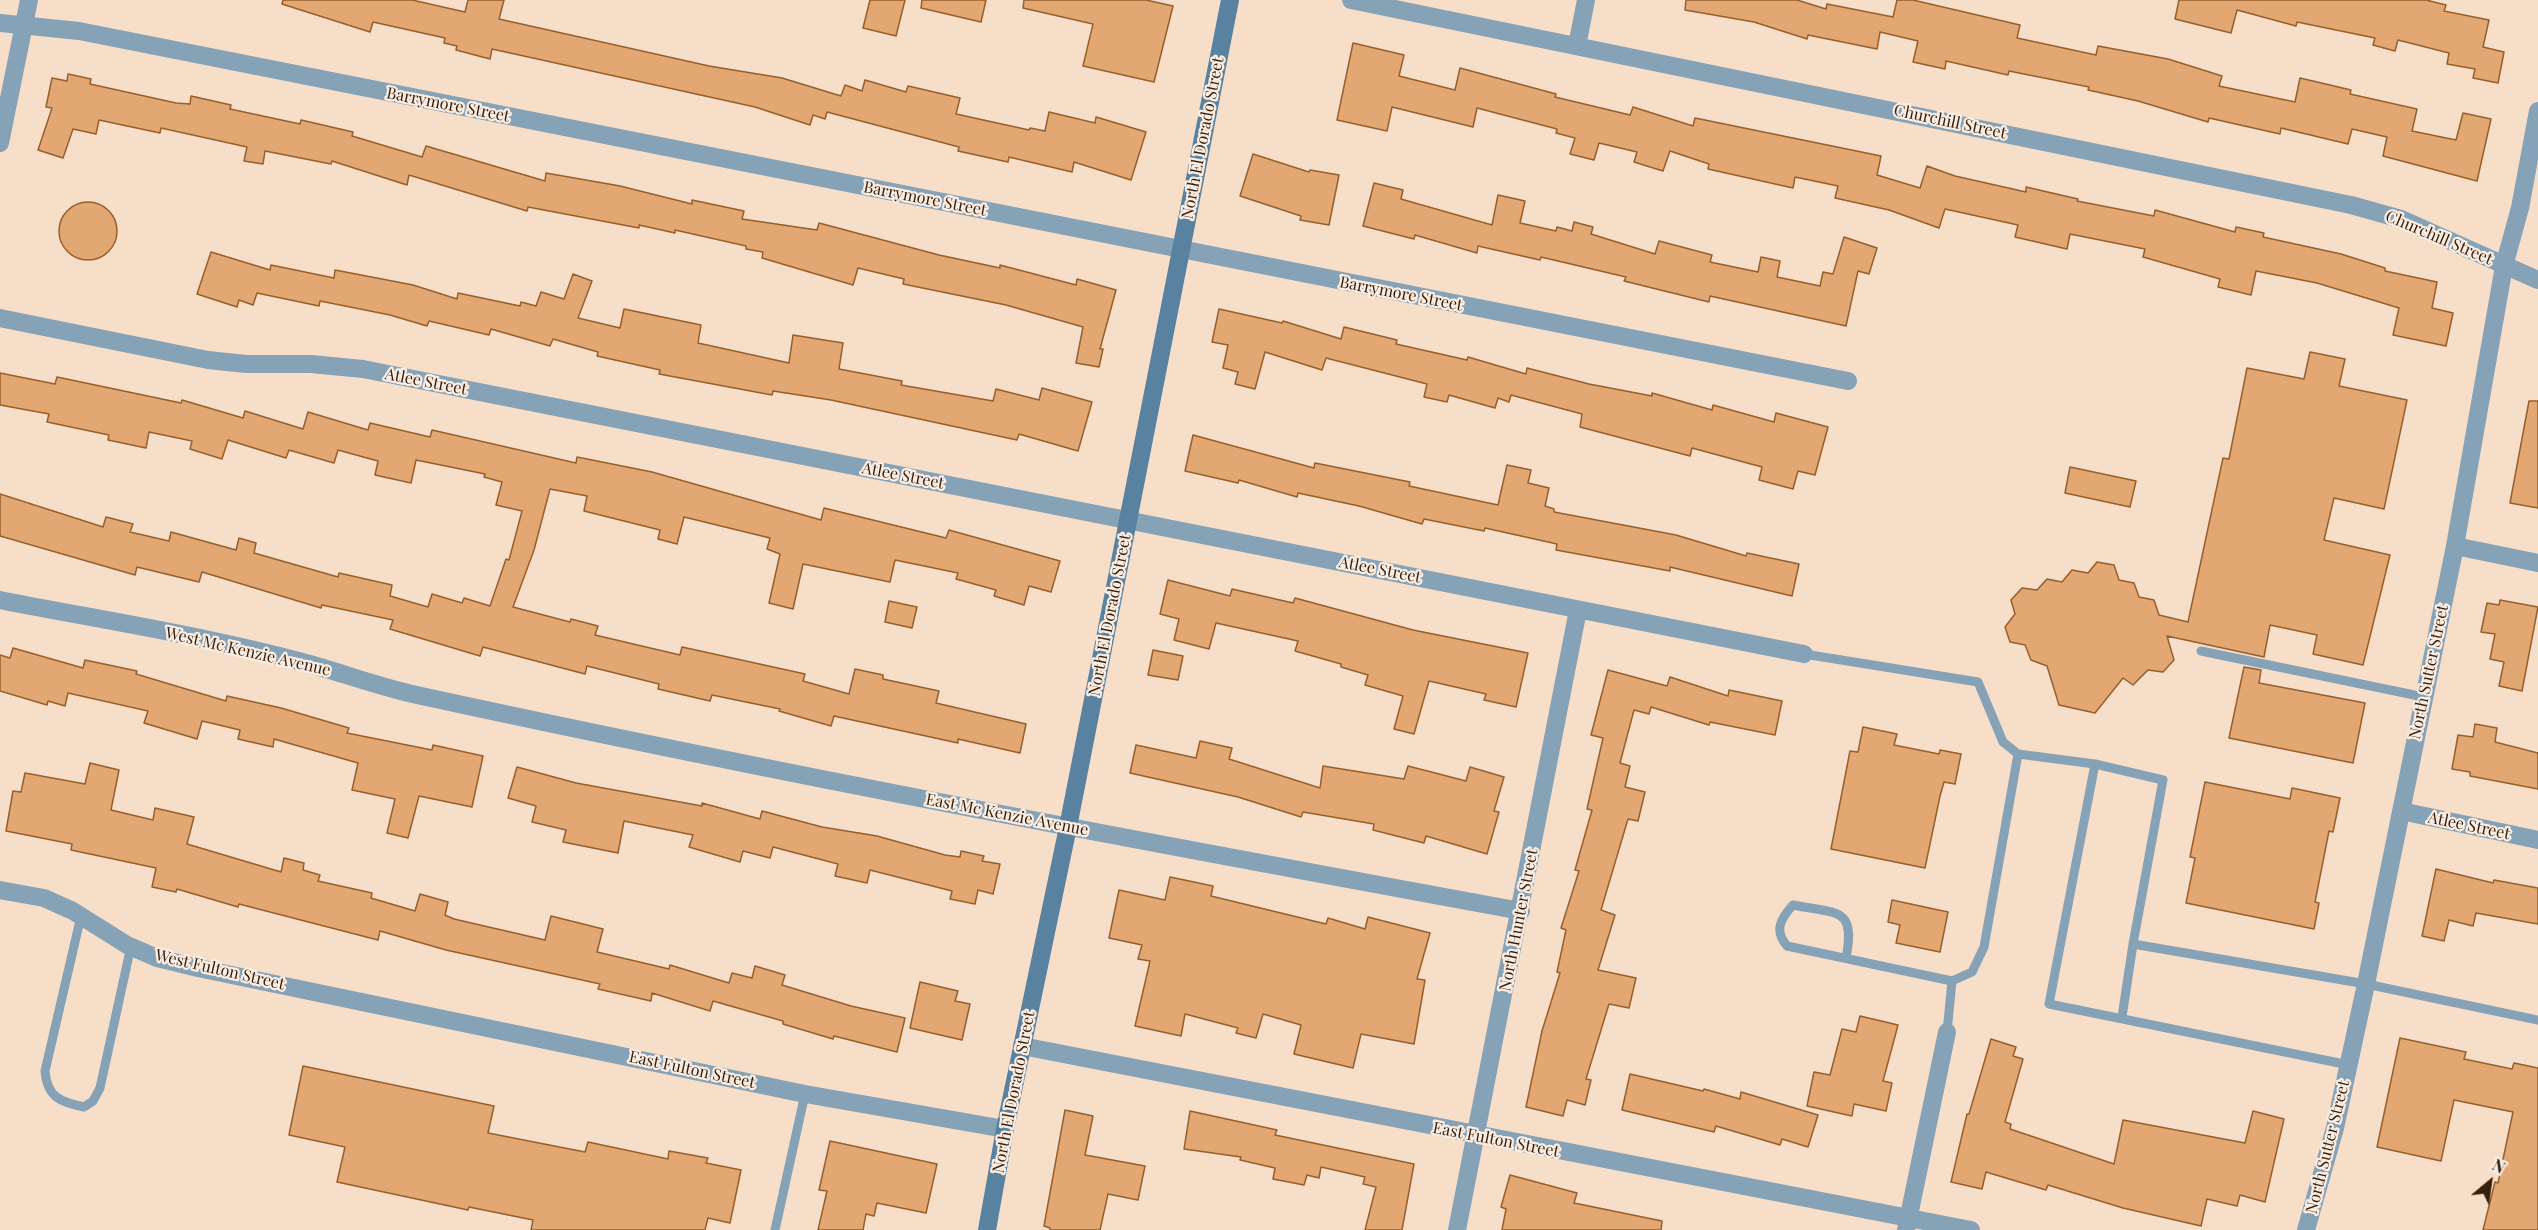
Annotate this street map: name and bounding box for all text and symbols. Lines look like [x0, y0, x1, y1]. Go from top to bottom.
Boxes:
street label: North El Dorado Street [1178, 55, 1228, 221]
street label: Barrymore Street [385, 84, 511, 126]
street label: Churchill Street [1892, 101, 2008, 143]
street label: Barrymore Street [862, 178, 988, 220]
street label: Churchill Street [2383, 207, 2495, 269]
street label: Barrymore Street [1338, 273, 1464, 315]
street label: Atlee Street [383, 365, 469, 399]
street label: Atlee Street [860, 459, 946, 493]
street label: North El Dorado Street [1085, 532, 1135, 698]
street label: Atlee Street [1337, 553, 1423, 587]
street label: North Sutter Street [2405, 603, 2453, 741]
street label: West Mc Kenzie Avenue [164, 624, 332, 680]
street label: East Mc Kenzie Avenue [924, 790, 1090, 840]
street label: Atlee Street [2426, 808, 2512, 844]
street label: North Hunter Street [1496, 847, 1542, 993]
street label: West Fulton Street [153, 946, 287, 994]
street label: North El Dorado Street [989, 1009, 1039, 1175]
street label: East Fulton Street [627, 1047, 757, 1093]
street label: North Sutter Street [2302, 1078, 2354, 1216]
street label: East Fulton Street [1431, 1118, 1561, 1162]
north arrow [2460, 1152, 2520, 1212]
text: N [2489, 1154, 2509, 1178]

